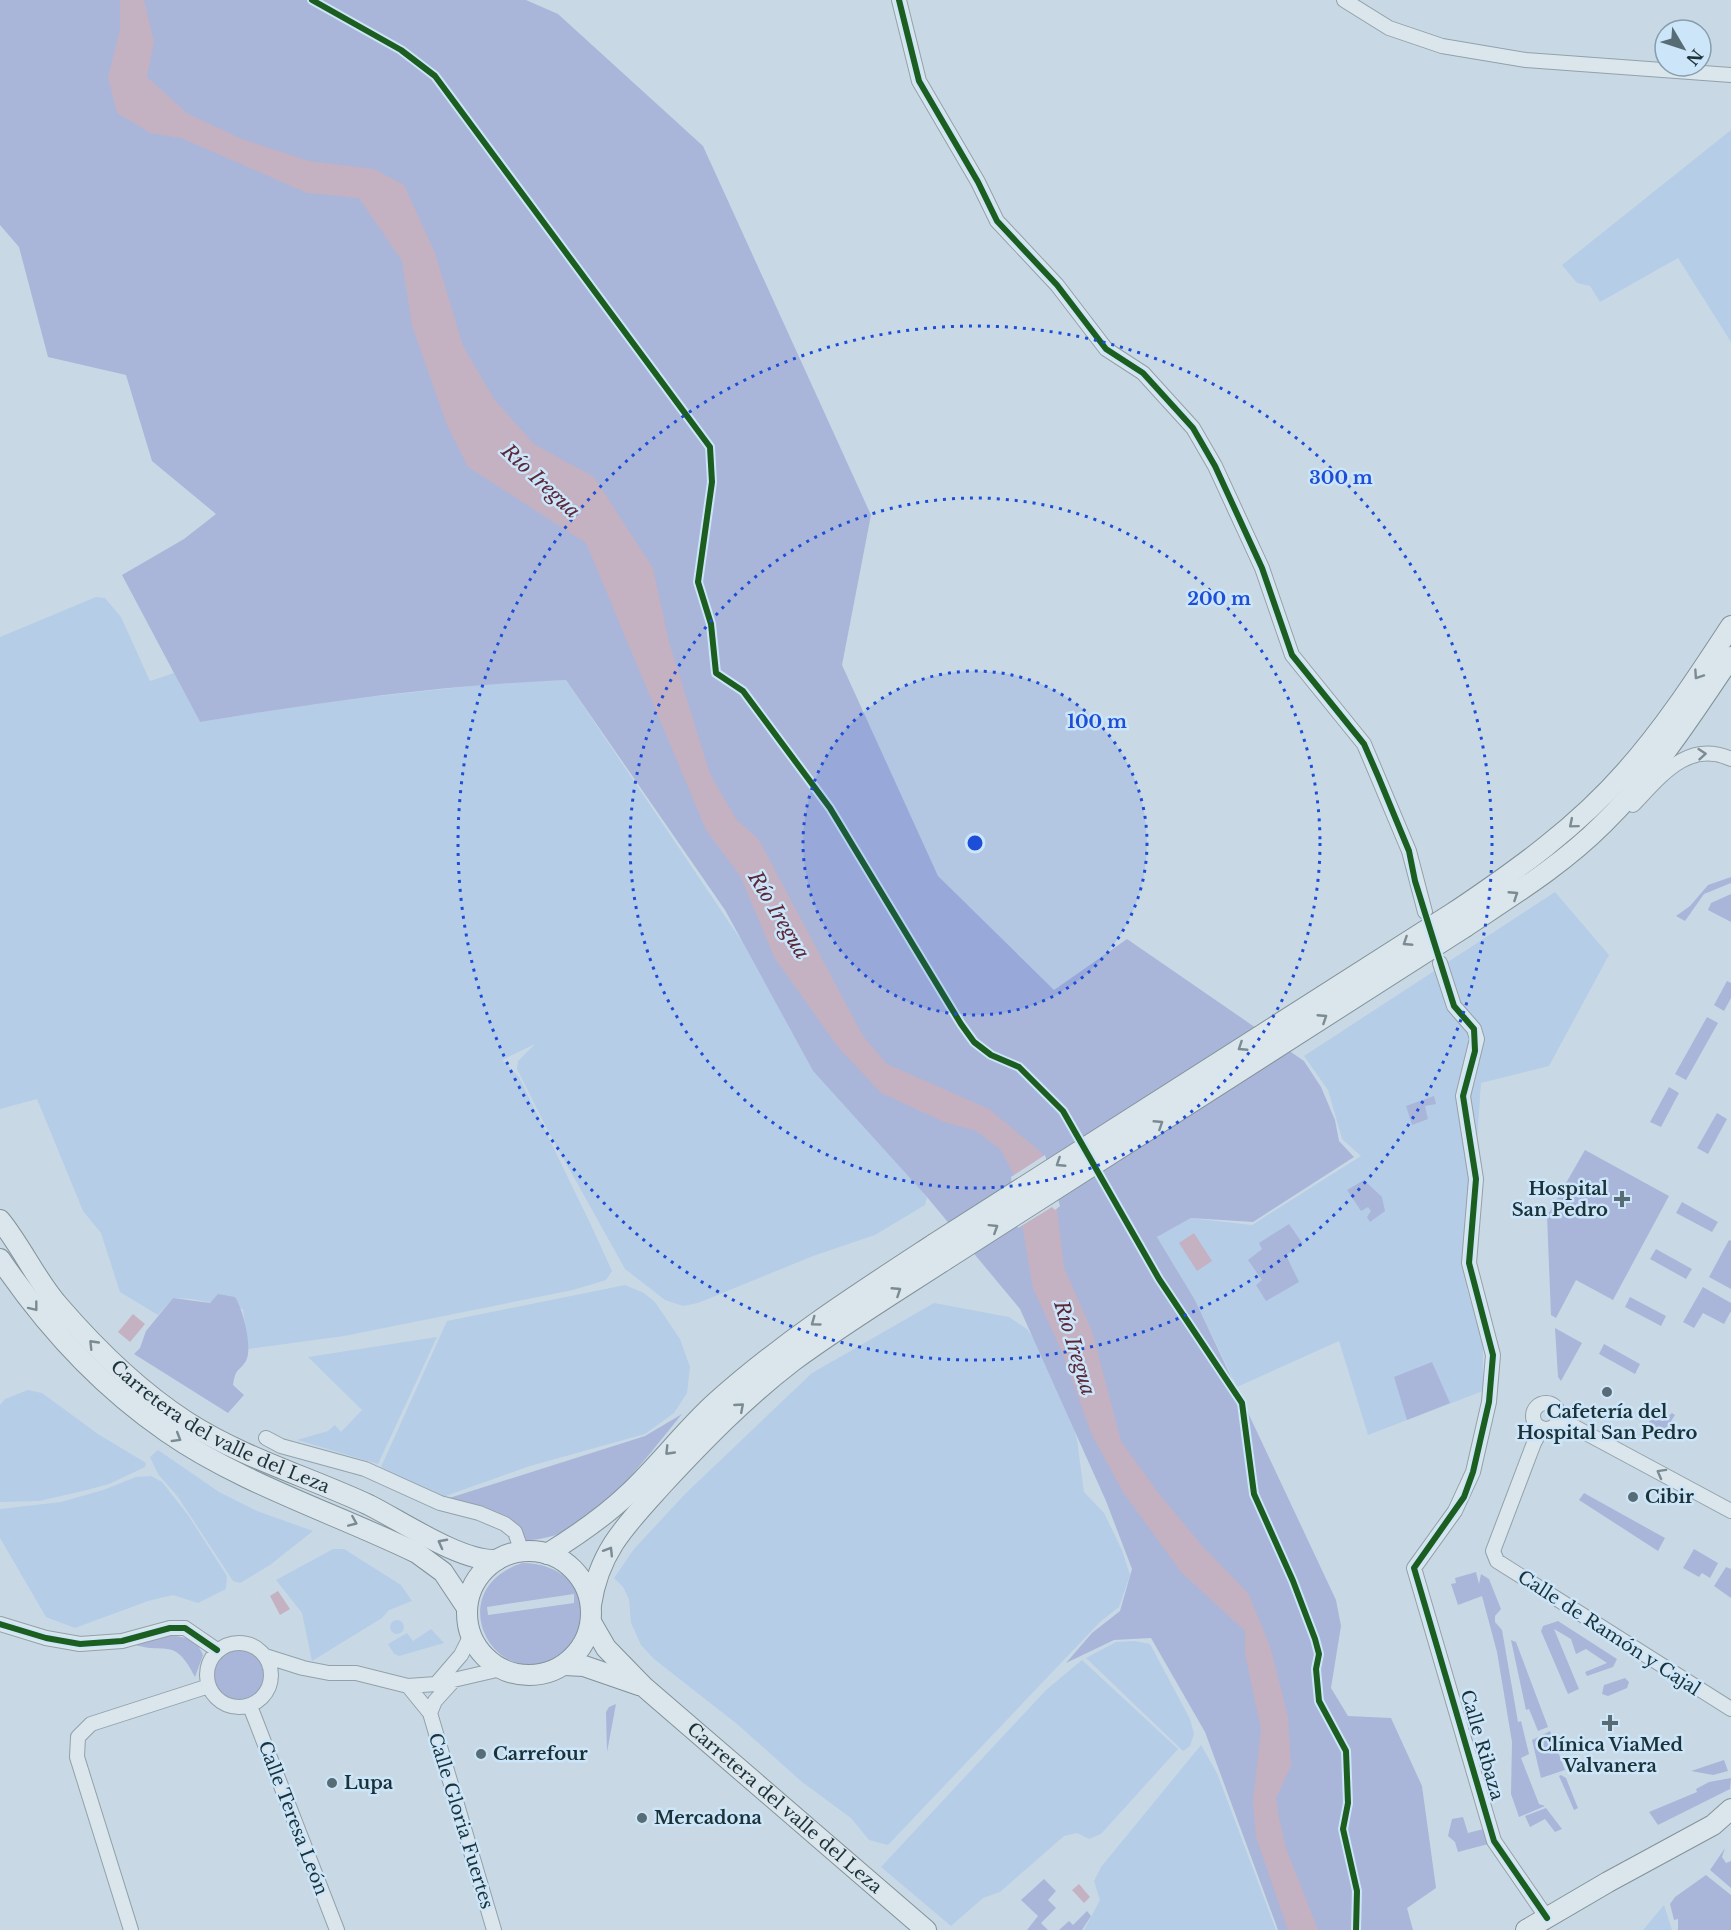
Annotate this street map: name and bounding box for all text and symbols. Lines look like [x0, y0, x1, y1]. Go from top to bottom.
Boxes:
north arrow [1653, 18, 1713, 78]
text: N [1682, 45, 1707, 70]
water label: Río Iregua [496, 438, 585, 523]
text: 300 m [1309, 467, 1373, 489]
text: 200 m [1187, 588, 1251, 610]
one-way arrow [1694, 668, 1705, 679]
text: 100 m [1067, 711, 1127, 733]
one-way arrow [1698, 748, 1707, 761]
one-way arrow [1569, 816, 1580, 827]
centre of rings [965, 833, 985, 853]
water label: Río Iregua [743, 866, 815, 963]
one-way arrow [1507, 891, 1518, 902]
one-way arrow [1402, 935, 1413, 946]
one-way arrow [1317, 1014, 1327, 1026]
one-way arrow [1238, 1040, 1249, 1051]
one-way arrow [1152, 1120, 1163, 1131]
one-way arrow [1056, 1156, 1066, 1168]
place label: Hospital San Pedro [1512, 1178, 1609, 1221]
marker: Hospital San Pedro [1613, 1190, 1631, 1208]
one-way arrow [988, 1224, 998, 1236]
one-way arrow [890, 1287, 901, 1298]
water label: Río Iregua [1049, 1297, 1101, 1398]
one-way arrow [27, 1300, 38, 1311]
one-way arrow [811, 1315, 822, 1326]
one-way arrow [90, 1340, 101, 1351]
street label: Carretera del valle del Leza [106, 1356, 333, 1498]
marker: Cafetería del Hospital San Pedro [1600, 1385, 1614, 1399]
place label: Cafetería del Hospital San Pedro [1517, 1401, 1697, 1444]
one-way arrow [733, 1403, 744, 1414]
one-way arrow [171, 1431, 181, 1443]
one-way arrow [666, 1443, 677, 1454]
one-way arrow [1657, 1469, 1668, 1480]
place label: Cibir [1645, 1486, 1694, 1508]
marker: Cibir [1626, 1490, 1640, 1504]
one-way arrow [347, 1515, 358, 1527]
one-way arrow [438, 1539, 449, 1550]
one-way arrow [602, 1547, 614, 1557]
street label: Calle de Ramón y Cajal [1514, 1566, 1705, 1700]
street label: Calle Ribaza [1456, 1687, 1508, 1803]
marker: Clínica ViaMed Valvanera [1601, 1714, 1619, 1732]
street label: Carretera del valle del Leza [683, 1718, 887, 1898]
street label: Calle Gloria Fuertes [424, 1730, 498, 1912]
place label: Clínica ViaMed Valvanera [1537, 1734, 1684, 1777]
street label: Calle Teresa León [253, 1738, 333, 1898]
place label: Carrefour [493, 1743, 588, 1765]
marker: Carrefour [474, 1747, 488, 1761]
place label: Lupa [344, 1772, 394, 1794]
marker: Lupa [325, 1776, 339, 1790]
place label: Mercadona [654, 1807, 763, 1829]
marker: Mercadona [635, 1811, 649, 1825]

